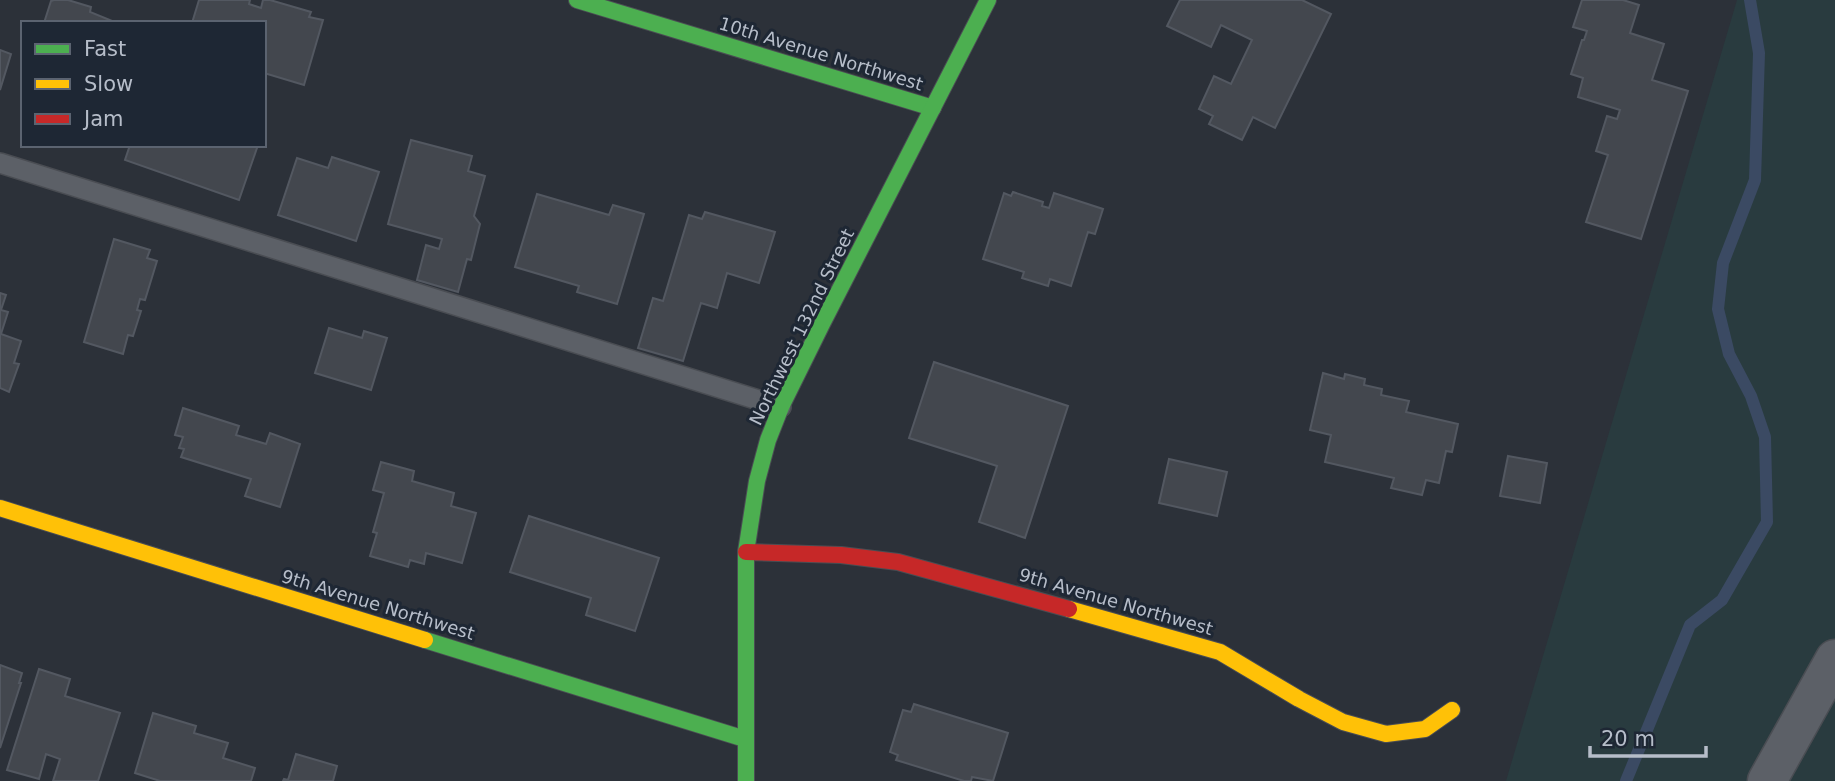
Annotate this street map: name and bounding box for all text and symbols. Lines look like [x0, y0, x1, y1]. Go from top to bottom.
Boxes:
street label: 10th Avenue Northwest [717, 12, 926, 95]
legend [21, 21, 266, 147]
text: Fast [84, 37, 126, 61]
text: Slow [84, 72, 133, 96]
text: Jam [82, 107, 124, 131]
street label: Northwest 132nd Street [745, 225, 858, 428]
street label: 9th Avenue Northwest [1017, 564, 1216, 639]
street label: 9th Avenue Northwest [279, 565, 477, 644]
scale bar [1590, 714, 1706, 758]
text: 20 m [1601, 727, 1655, 751]

